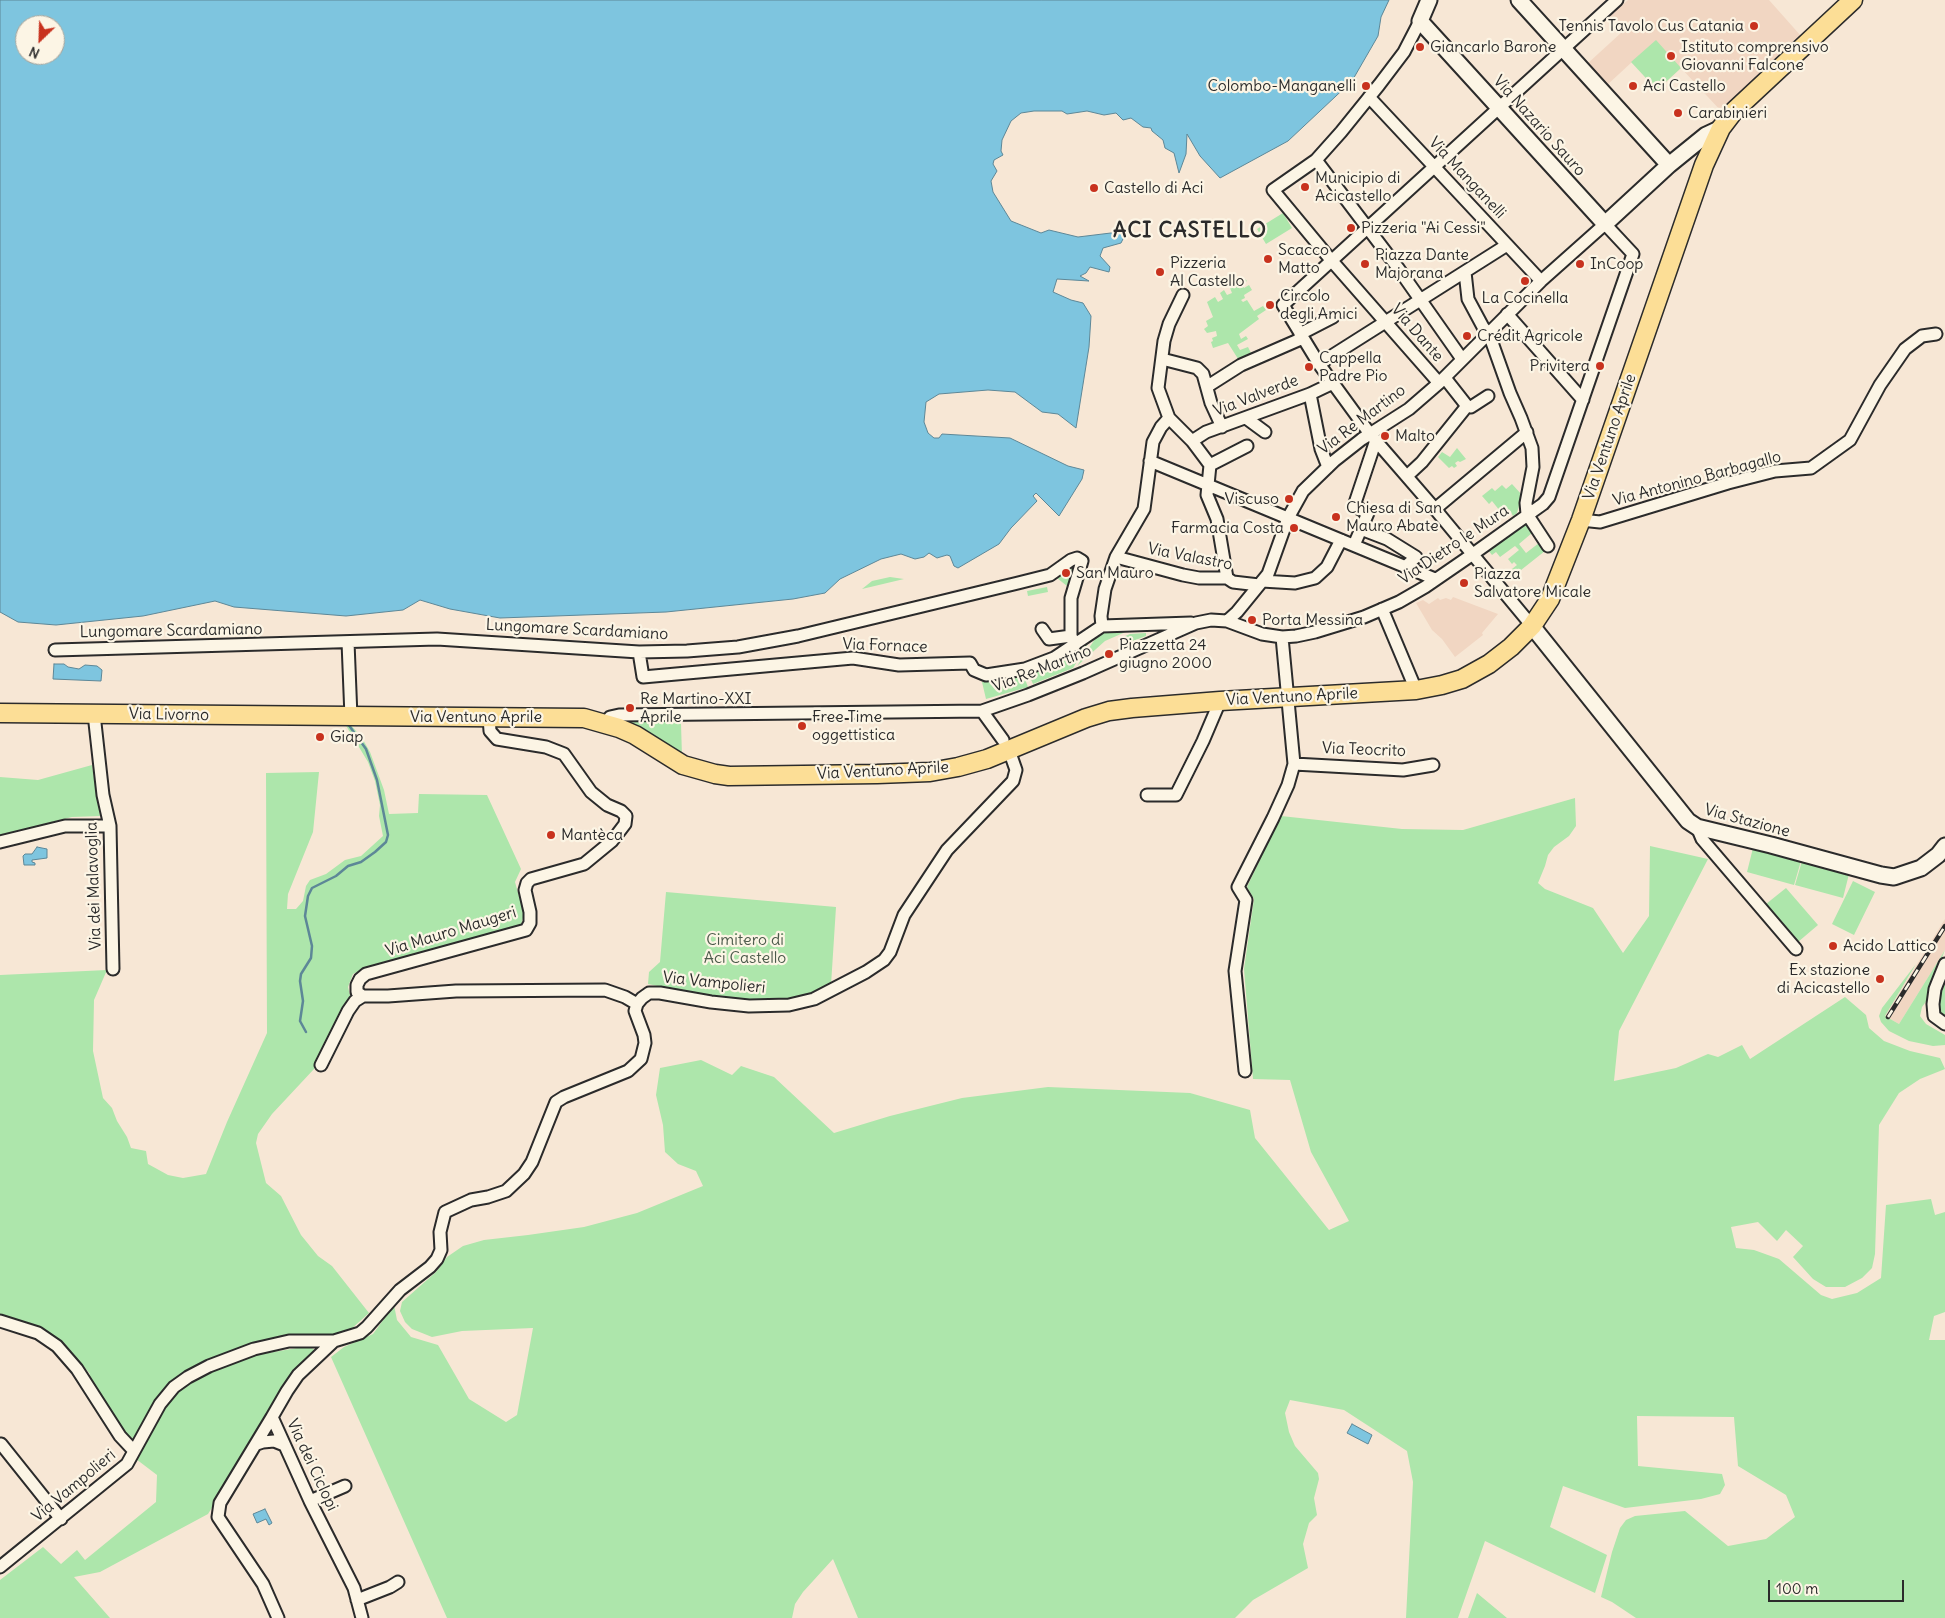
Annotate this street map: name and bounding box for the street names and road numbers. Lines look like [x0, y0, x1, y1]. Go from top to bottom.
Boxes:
street label: Via Nazario Sauro [1489, 72, 1589, 180]
street label: Via Manganelli [1424, 133, 1510, 223]
street label: Via Dante [1387, 300, 1447, 366]
street label: Via Valverde [1211, 371, 1301, 421]
street label: Via Ventuno Aprile [1579, 371, 1641, 503]
street label: Via Re Martino [1314, 381, 1410, 459]
street label: Via Antonino Barbagallo [1611, 447, 1783, 511]
street label: Via Dietro le Mura [1395, 501, 1513, 589]
street label: Via Valastro [1146, 539, 1234, 575]
street label: Lungomare Scardamiano [485, 616, 669, 644]
street label: Lungomare Scardamiano [80, 620, 262, 642]
street label: Via Fornace [842, 635, 928, 657]
street label: Via Re Martino [990, 641, 1094, 697]
street label: Via Ventuno Aprile [1226, 684, 1358, 710]
street label: Via Livorno [129, 705, 209, 725]
street label: Via Ventuno Aprile [410, 707, 542, 727]
street label: Via Teocrito [1322, 739, 1406, 761]
street label: Via Ventuno Aprile [817, 758, 949, 784]
street label: Via Stazione [1702, 800, 1792, 842]
street label: Via dei Malavoglia [82, 821, 106, 951]
street label: Via Mauro Maugeri [383, 903, 519, 961]
street label: Via Vampolieri [662, 968, 766, 998]
street label: Via dei Ciclopi [282, 1416, 342, 1514]
street label: Via Vampolieri [28, 1446, 120, 1526]

